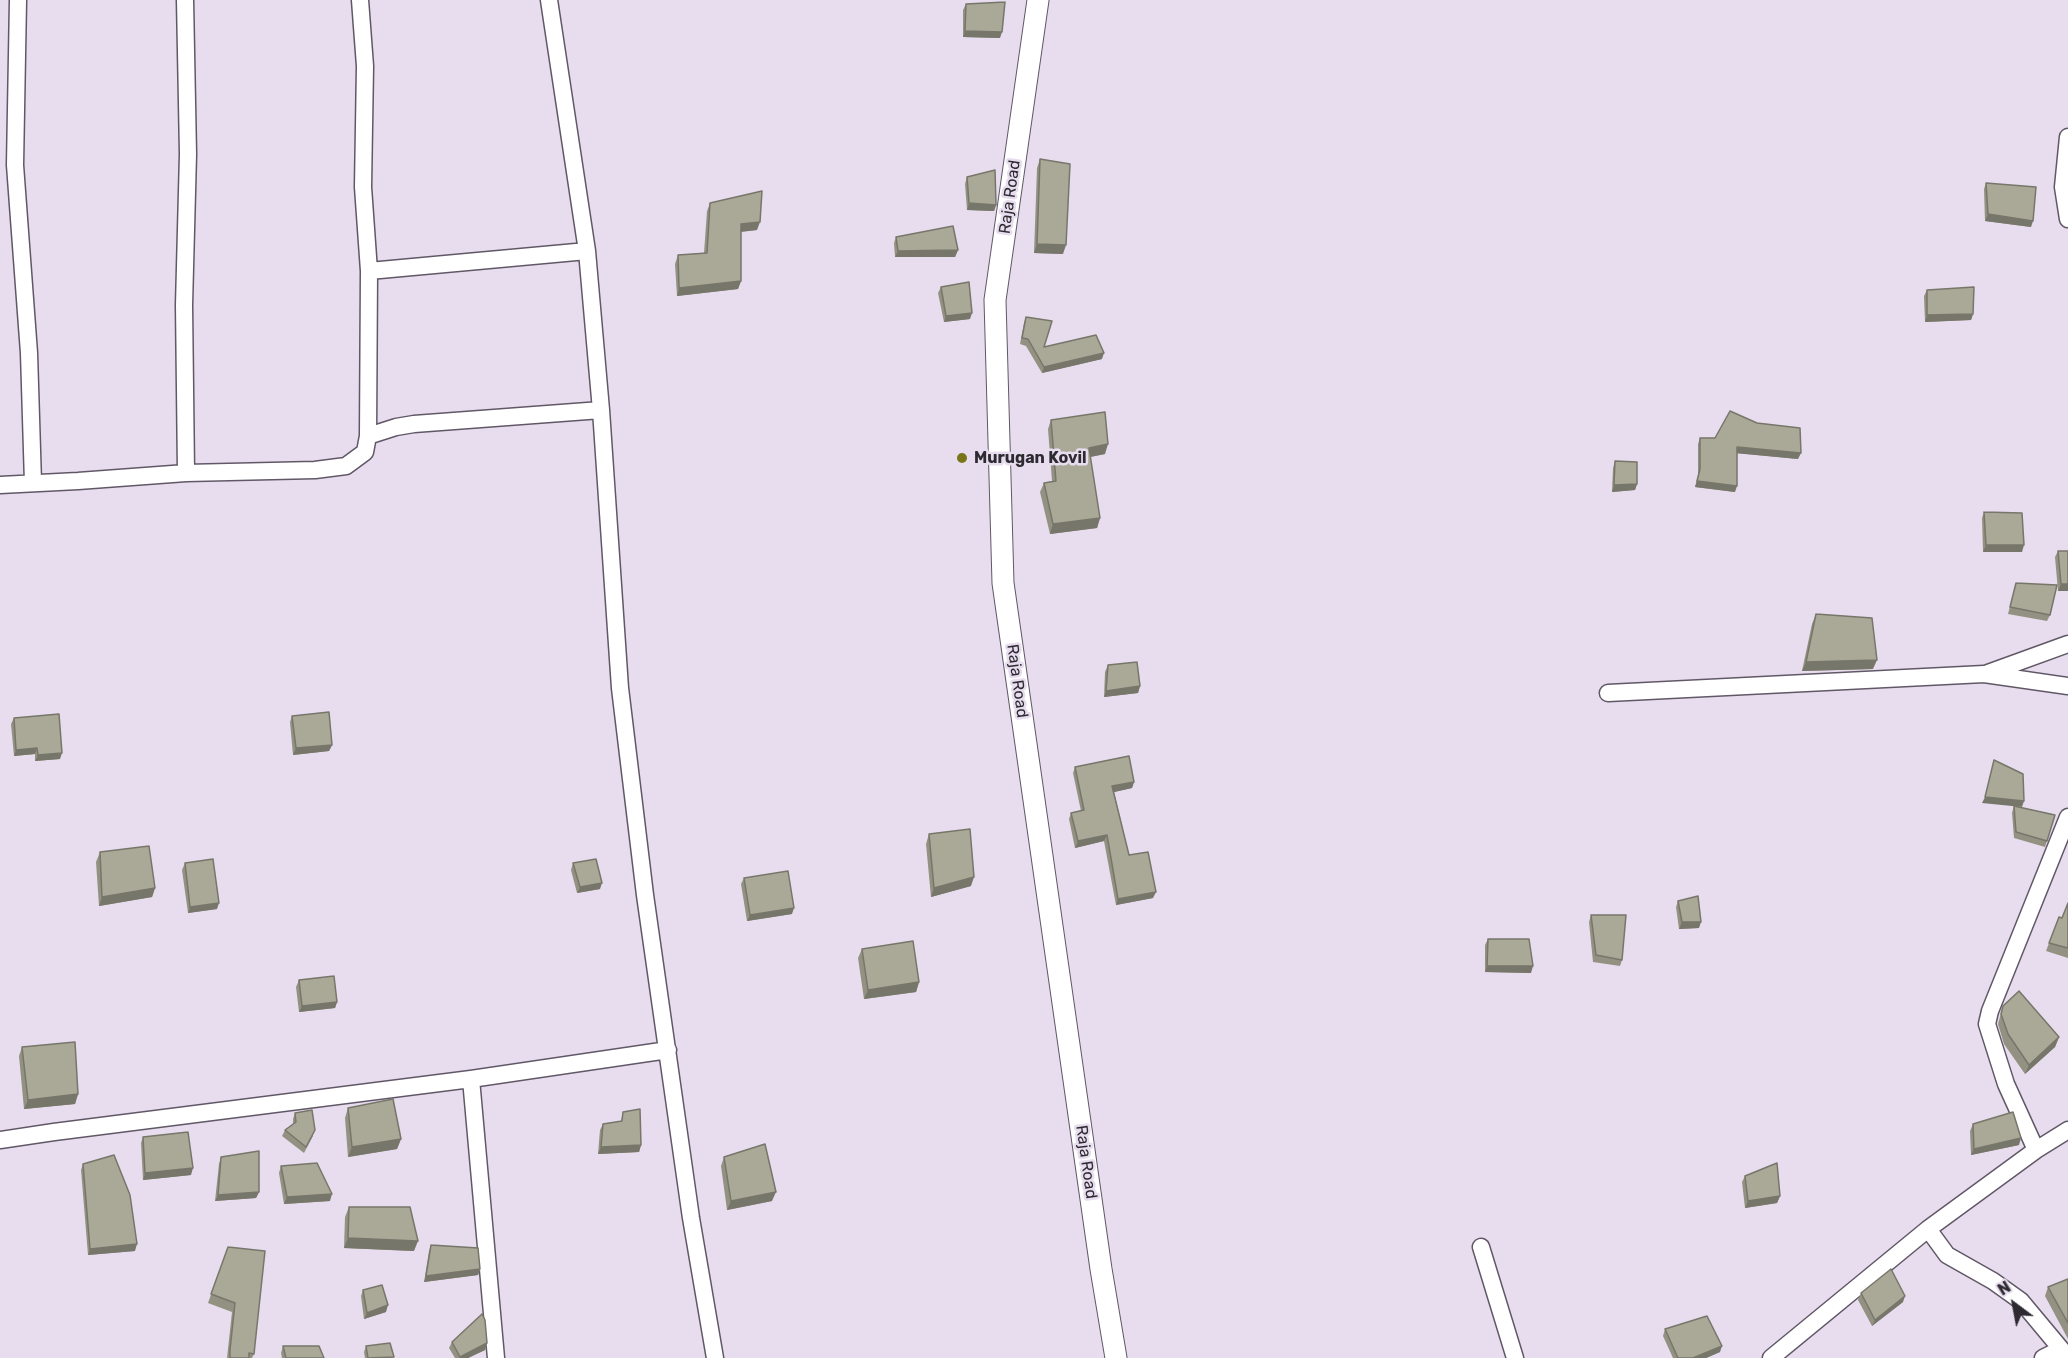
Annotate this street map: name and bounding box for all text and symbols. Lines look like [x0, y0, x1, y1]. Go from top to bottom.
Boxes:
street label: Raja Road [995, 159, 1025, 235]
place label: Murugan Kovil [974, 448, 1087, 468]
marker: Murugan Kovil [955, 451, 969, 465]
street label: Raja Road [1002, 643, 1032, 719]
street label: Raja Road [1071, 1124, 1101, 1200]
north arrow [1984, 1274, 2044, 1334]
text: N [1994, 1277, 2014, 1299]

